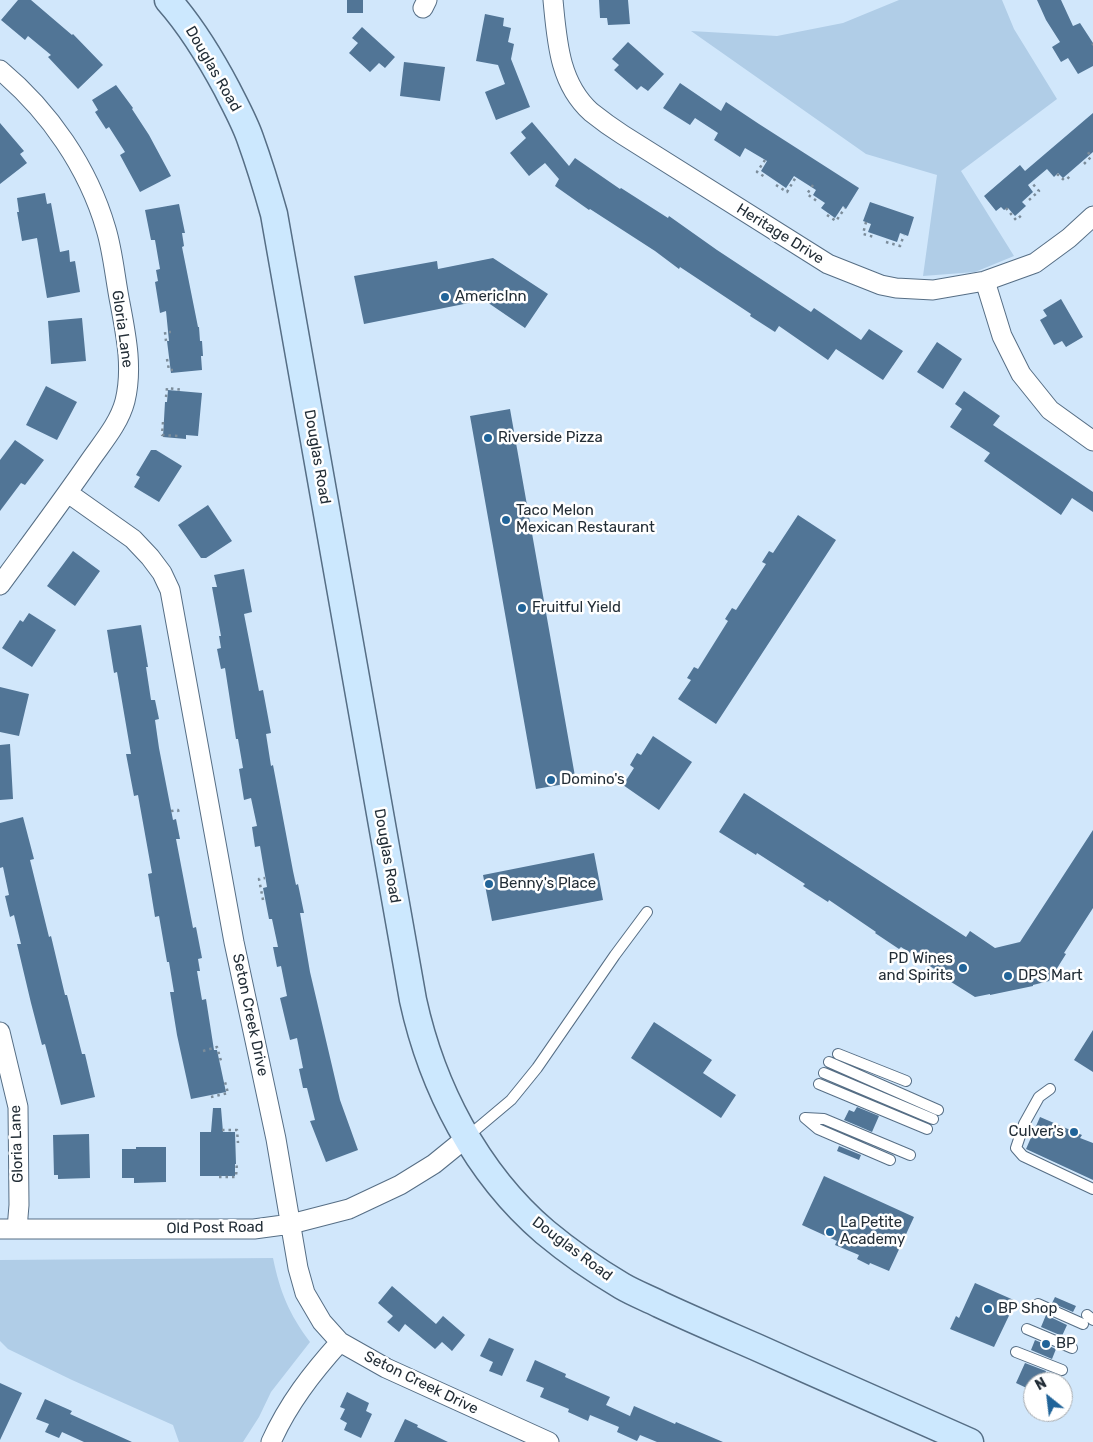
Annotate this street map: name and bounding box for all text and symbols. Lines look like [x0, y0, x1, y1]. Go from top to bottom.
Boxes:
street label: Douglas Road [181, 23, 245, 115]
street label: Heritage Drive [733, 200, 827, 268]
place label: AmericInn [455, 288, 527, 306]
street label: Gloria Lane [108, 289, 136, 369]
marker: AmericInn [439, 291, 451, 303]
street label: Douglas Road [300, 408, 334, 506]
place label: Riverside Pizza [498, 429, 603, 447]
marker: Riverside Pizza [482, 432, 494, 444]
place label: Taco Melon Mexican Restaurant [516, 502, 655, 537]
marker: Taco Melon Mexican Restaurant [500, 514, 512, 526]
place label: Fruitful Yield [532, 599, 621, 617]
marker: Fruitful Yield [516, 602, 528, 614]
place label: Domino's [561, 771, 625, 789]
marker: Domino's [545, 774, 557, 786]
street label: Douglas Road [370, 807, 404, 905]
place label: Benny's Place [499, 875, 596, 893]
marker: Benny's Place [483, 878, 495, 890]
place label: PD Wines and Spirits [878, 950, 953, 985]
street label: Seton Creek Drive [228, 952, 272, 1078]
marker: PD Wines and Spirits [957, 962, 969, 974]
place label: DPS Mart [1018, 967, 1083, 985]
marker: DPS Mart [1002, 970, 1014, 982]
street label: Gloria Lane [7, 1105, 27, 1183]
place label: Culver's [1009, 1123, 1064, 1141]
marker: Culver's [1068, 1126, 1080, 1138]
street label: Douglas Road [528, 1213, 616, 1285]
place label: La Petite Academy [840, 1214, 905, 1249]
street label: Old Post Road [166, 1218, 264, 1238]
marker: La Petite Academy [824, 1226, 836, 1238]
place label: BP Shop [998, 1300, 1057, 1318]
marker: BP Shop [982, 1303, 994, 1315]
place label: BP [1056, 1335, 1076, 1353]
marker: BP [1040, 1338, 1052, 1350]
street label: Seton Creek Drive [361, 1348, 481, 1418]
north arrow [1023, 1372, 1073, 1422]
text: N [1032, 1374, 1049, 1394]

